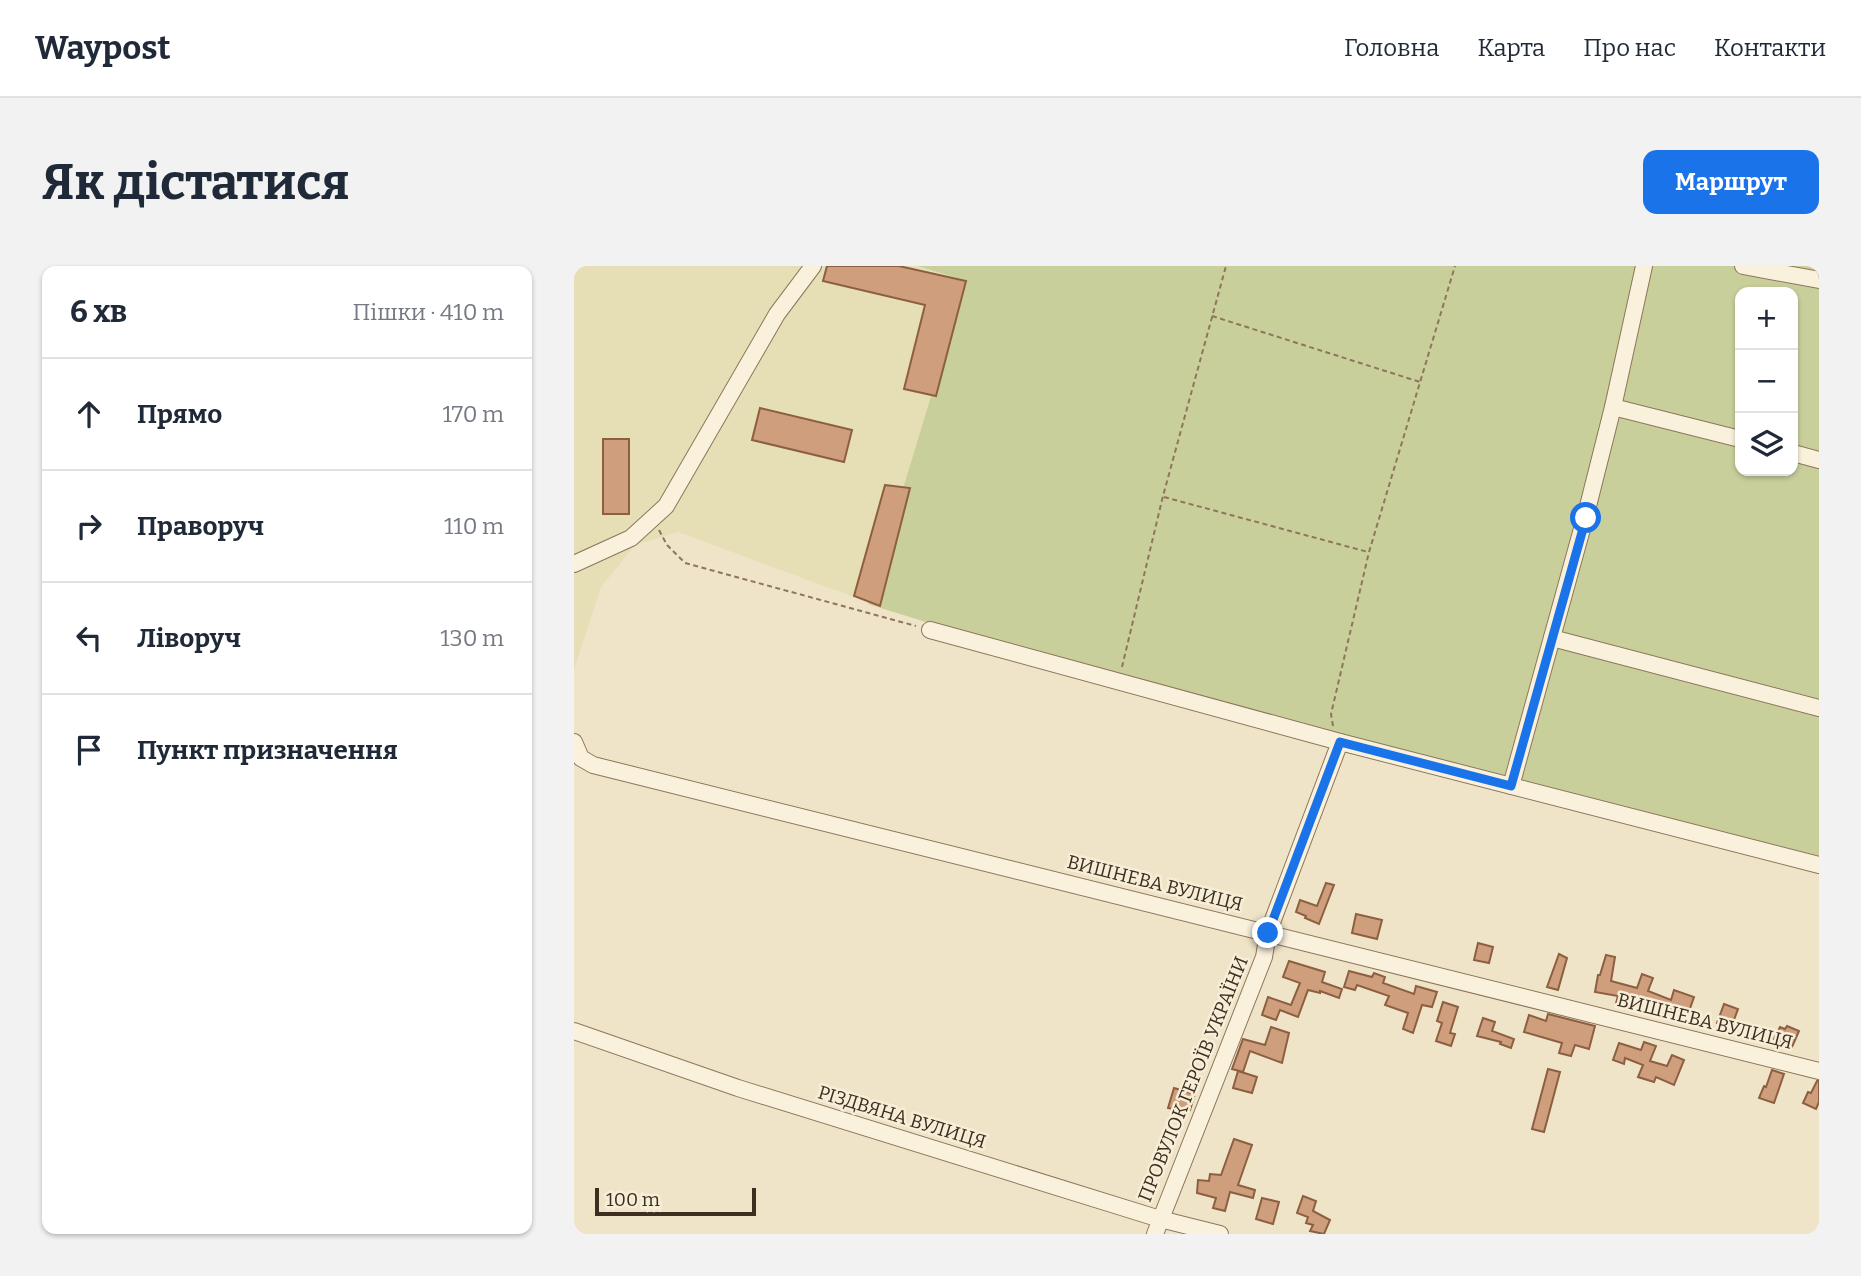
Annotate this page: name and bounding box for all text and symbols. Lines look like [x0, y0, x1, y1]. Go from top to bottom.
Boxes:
text: Waypost [35, 28, 171, 68]
text: Головна [1344, 34, 1439, 62]
text: Карта [1477, 34, 1545, 62]
text: Про нас [1583, 34, 1676, 62]
text: Контакти [1714, 34, 1826, 62]
button: Маршрут [1643, 150, 1819, 214]
text: Як дістатися [42, 153, 349, 212]
map controls [1735, 287, 1798, 476]
button: + [1735, 287, 1798, 350]
text: 6 хв [70, 294, 127, 330]
text: Пішки · 410 m [352, 298, 504, 326]
button: − [1735, 350, 1798, 413]
icon: ahead [70, 395, 108, 433]
text: Прямо [137, 399, 222, 430]
text: 170 m [442, 400, 504, 428]
button: layers [1735, 413, 1798, 476]
route start [1570, 502, 1601, 533]
icon: right [70, 507, 108, 545]
text: Праворуч [137, 511, 264, 542]
text: 110 m [444, 512, 504, 540]
icon: left [70, 619, 108, 657]
text: Ліворуч [137, 623, 241, 654]
text: 130 m [440, 624, 504, 652]
icon: arrive [70, 731, 108, 769]
text: Пункт призначення [137, 735, 398, 766]
street label: ВИШНЕВА ВУЛИЦЯ [1065, 850, 1245, 916]
route end [1252, 917, 1283, 948]
street label: ПРОВУЛОК ГЕРОЇВ УКРАЇНИ [1133, 953, 1253, 1205]
street label: ВИШНЕВА ВУЛИЦЯ [1615, 988, 1795, 1054]
street label: РІЗДВЯНА ВУЛИЦЯ [815, 1080, 989, 1154]
scale bar [595, 1185, 756, 1217]
text: 100 m [606, 1188, 660, 1211]

